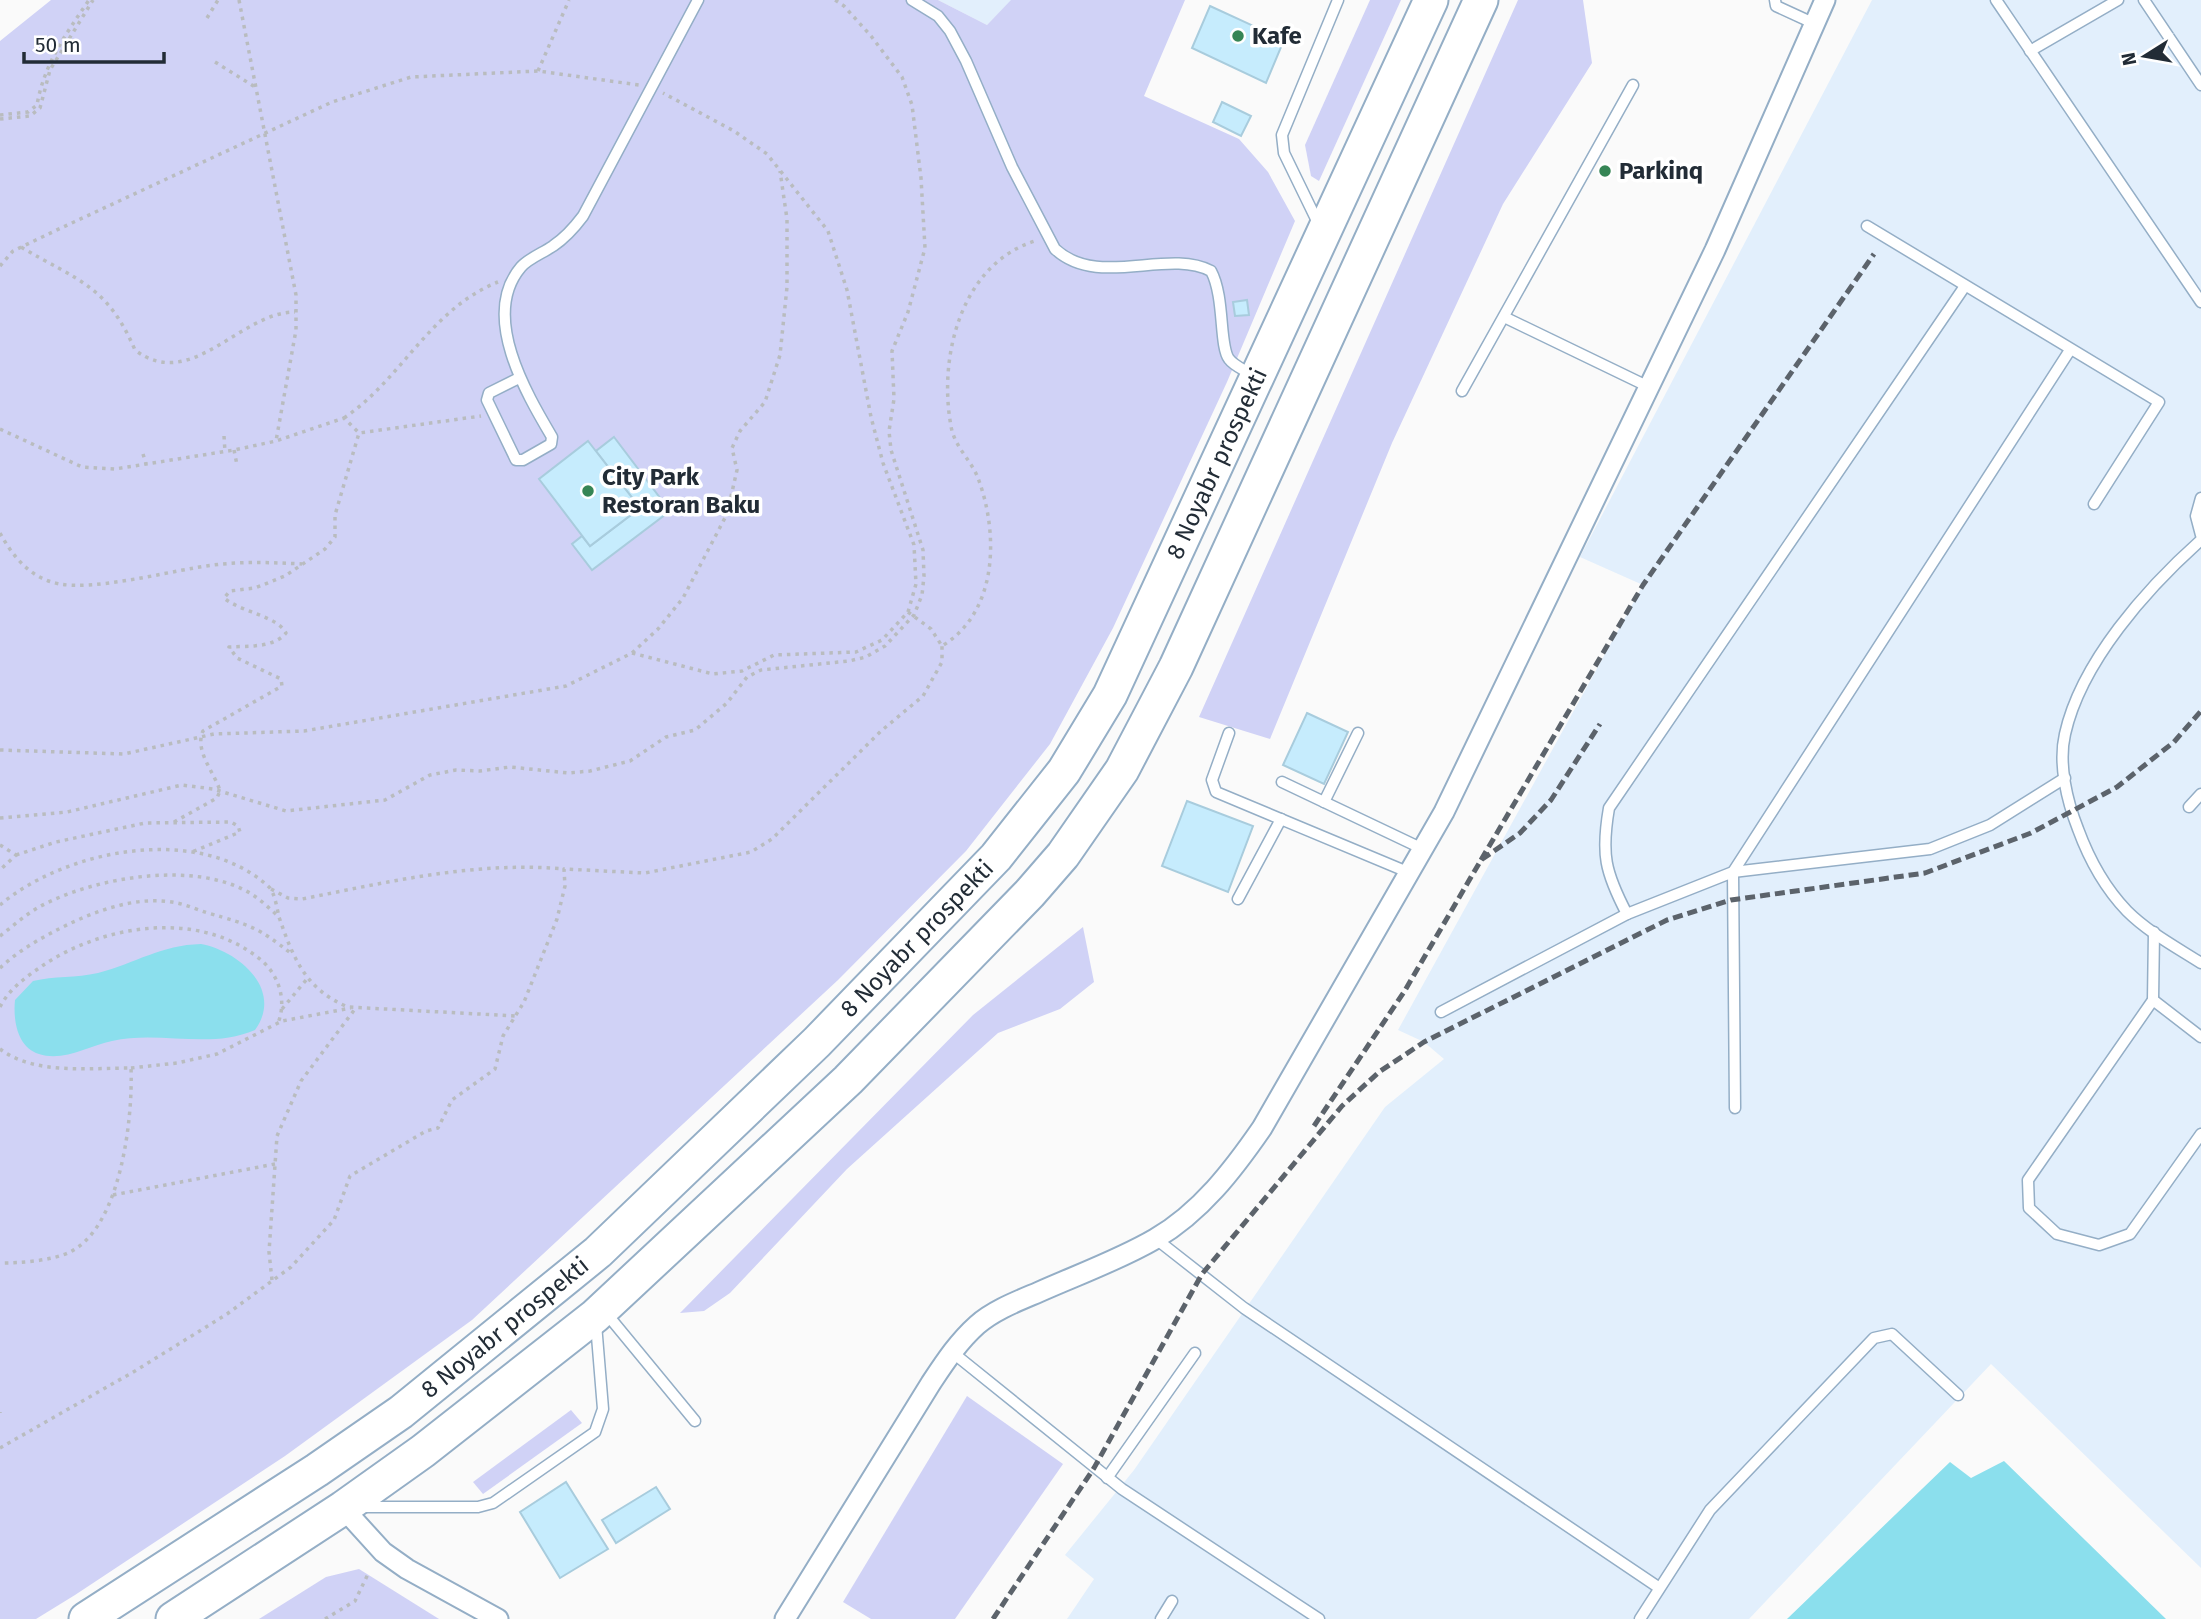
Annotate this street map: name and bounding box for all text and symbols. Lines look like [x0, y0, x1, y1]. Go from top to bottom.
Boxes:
scale bar [24, 21, 164, 65]
north arrow [2110, 21, 2180, 91]
place label: Kafe [1252, 22, 1302, 50]
marker: Kafe [1230, 28, 1246, 44]
text: 50 m [35, 32, 81, 58]
text: N [2116, 51, 2141, 68]
place label: Parkinq [1619, 157, 1703, 185]
marker: Parkinq [1597, 163, 1613, 179]
street label: 8 Noyabr prospekti [1161, 363, 1273, 564]
place label: City Park Restoran Baku [602, 463, 760, 519]
marker: City Park Restoran Baku [580, 483, 596, 499]
street label: 8 Noyabr prospekti [835, 854, 999, 1023]
street label: 8 Noyabr prospekti [416, 1251, 594, 1404]

